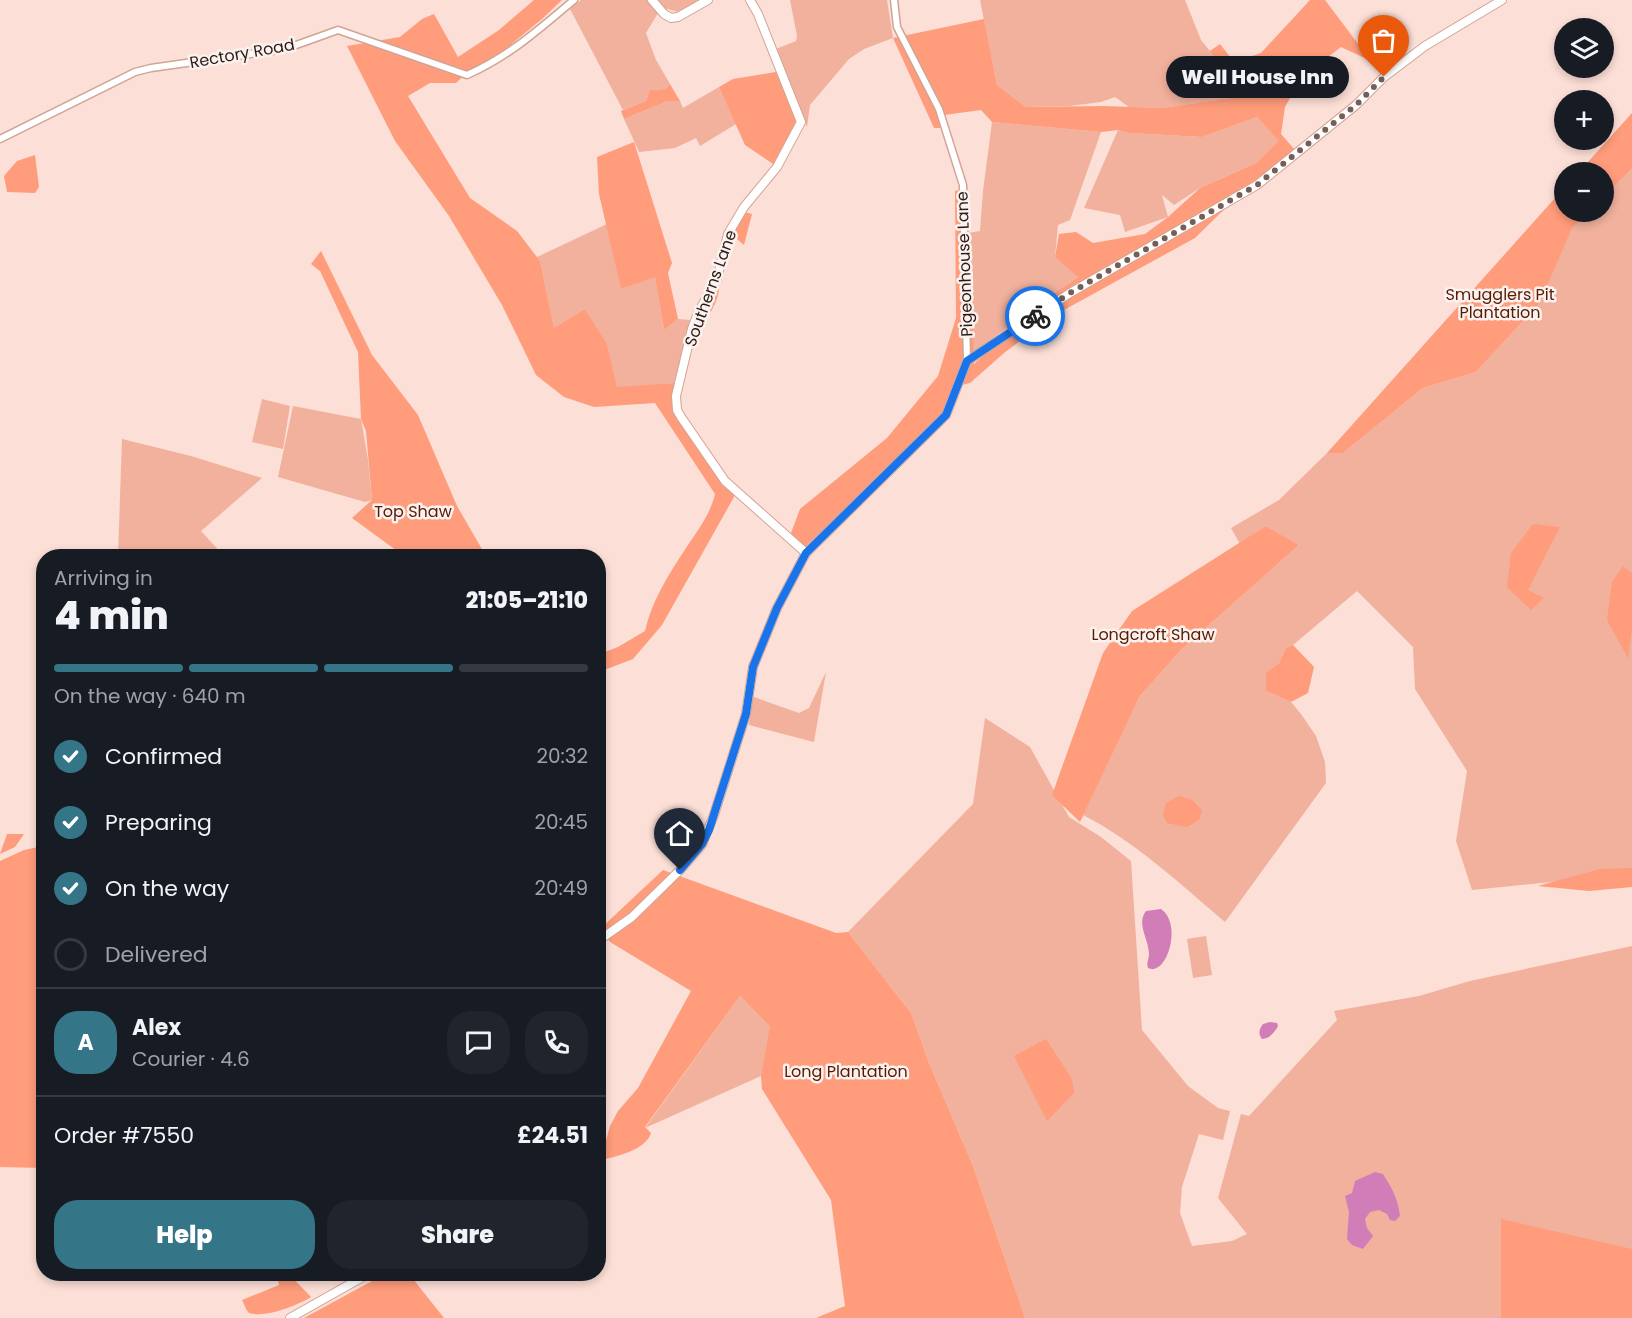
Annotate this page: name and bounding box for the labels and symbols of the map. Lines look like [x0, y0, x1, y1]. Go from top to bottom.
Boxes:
pin [1358, 15, 1409, 77]
street label: Rectory Road [188, 33, 296, 74]
callout: Well House Inn [1165, 56, 1348, 98]
street label: Pigeonhouse Lane [950, 191, 979, 337]
street label: Southerns Lane [679, 227, 742, 350]
park label: Smugglers Pit Plantation [1445, 283, 1555, 324]
courier [1005, 286, 1065, 346]
park label: Top Shaw [374, 500, 452, 523]
park label: Longcroft Shaw [1091, 623, 1215, 646]
pin [654, 808, 705, 870]
park label: Long Plantation [784, 1060, 908, 1083]

